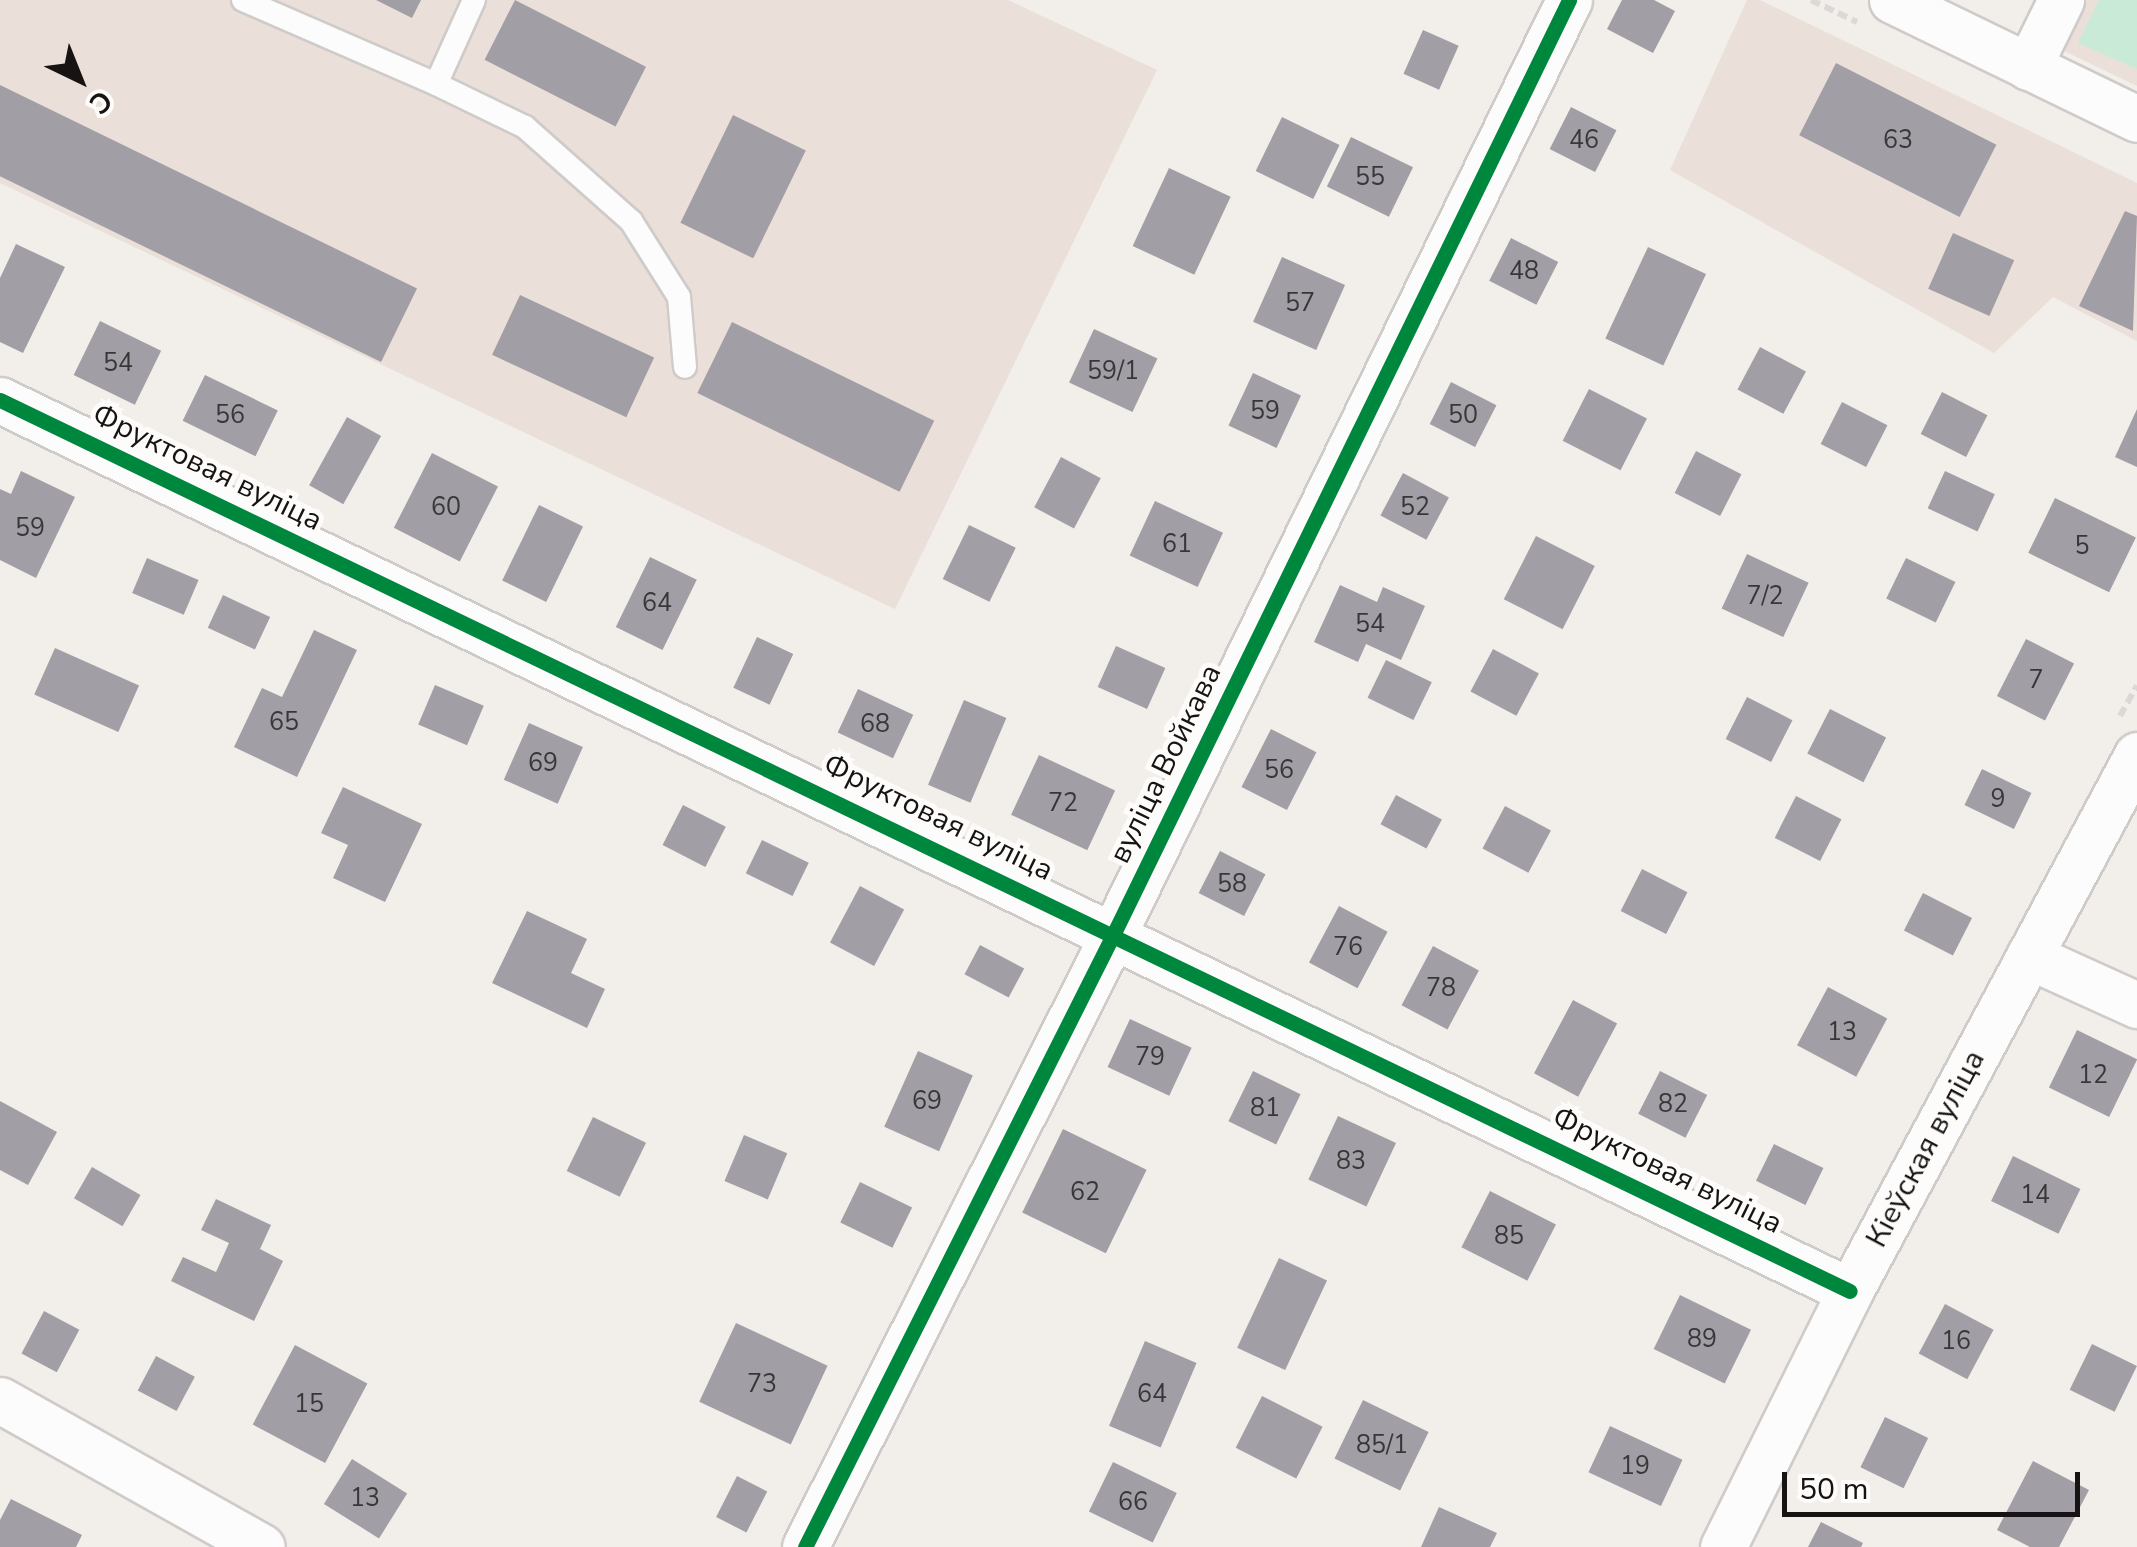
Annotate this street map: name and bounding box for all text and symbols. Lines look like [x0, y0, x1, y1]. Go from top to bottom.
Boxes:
north arrow [30, 30, 130, 130]
text: С [81, 82, 120, 122]
house number: 46 [1569, 125, 1599, 155]
house number: 63 [1883, 125, 1913, 155]
house number: 55 [1355, 162, 1385, 192]
house number: 48 [1509, 256, 1539, 286]
house number: 57 [1285, 288, 1315, 318]
house number: 54 [103, 348, 133, 378]
house number: 59/1 [1087, 356, 1139, 386]
house number: 59 [1250, 396, 1280, 426]
street label: Фруктовая вуліца [86, 397, 328, 539]
house number: 56 [215, 400, 245, 430]
house number: 50 [1448, 400, 1478, 430]
house number: 60 [431, 492, 461, 522]
house number: 52 [1400, 492, 1430, 522]
house number: 59 [15, 513, 45, 543]
house number: 61 [1162, 529, 1192, 559]
house number: 5 [2075, 531, 2089, 561]
house number: 7/2 [1746, 581, 1784, 611]
house number: 64 [642, 588, 672, 618]
house number: 54 [1355, 609, 1385, 639]
street label: вуліца Войкава [1102, 659, 1230, 869]
house number: 7 [2029, 665, 2043, 695]
house number: 65 [269, 707, 299, 737]
house number: 68 [860, 709, 890, 739]
street label: Фруктовая вуліца [817, 747, 1059, 889]
house number: 69 [528, 748, 558, 778]
house number: 56 [1264, 755, 1294, 785]
house number: 9 [1991, 784, 2005, 814]
house number: 72 [1048, 788, 1078, 818]
house number: 58 [1217, 869, 1247, 899]
house number: 76 [1333, 932, 1363, 962]
house number: 78 [1426, 973, 1456, 1003]
house number: 13 [1827, 1017, 1857, 1047]
house number: 79 [1135, 1042, 1165, 1072]
street label: Кіеўская вуліца [1859, 1044, 1993, 1254]
house number: 12 [2078, 1060, 2108, 1090]
house number: 69 [912, 1086, 942, 1116]
house number: 82 [1658, 1089, 1688, 1119]
house number: 81 [1250, 1093, 1280, 1123]
street label: Фруктовая вуліца [1546, 1100, 1788, 1242]
house number: 83 [1336, 1146, 1366, 1176]
house number: 62 [1070, 1177, 1100, 1207]
house number: 14 [2020, 1180, 2050, 1210]
house number: 85 [1494, 1221, 1524, 1251]
house number: 89 [1687, 1324, 1717, 1354]
house number: 16 [1941, 1326, 1971, 1356]
house number: 73 [747, 1369, 777, 1399]
house number: 64 [1137, 1379, 1167, 1409]
house number: 15 [294, 1389, 324, 1419]
house number: 85/1 [1356, 1430, 1408, 1460]
house number: 19 [1620, 1451, 1650, 1481]
scale bar [1787, 1452, 2084, 1514]
text: 50 m [1799, 1469, 1868, 1510]
house number: 13 [350, 1483, 380, 1513]
house number: 66 [1118, 1487, 1148, 1517]

